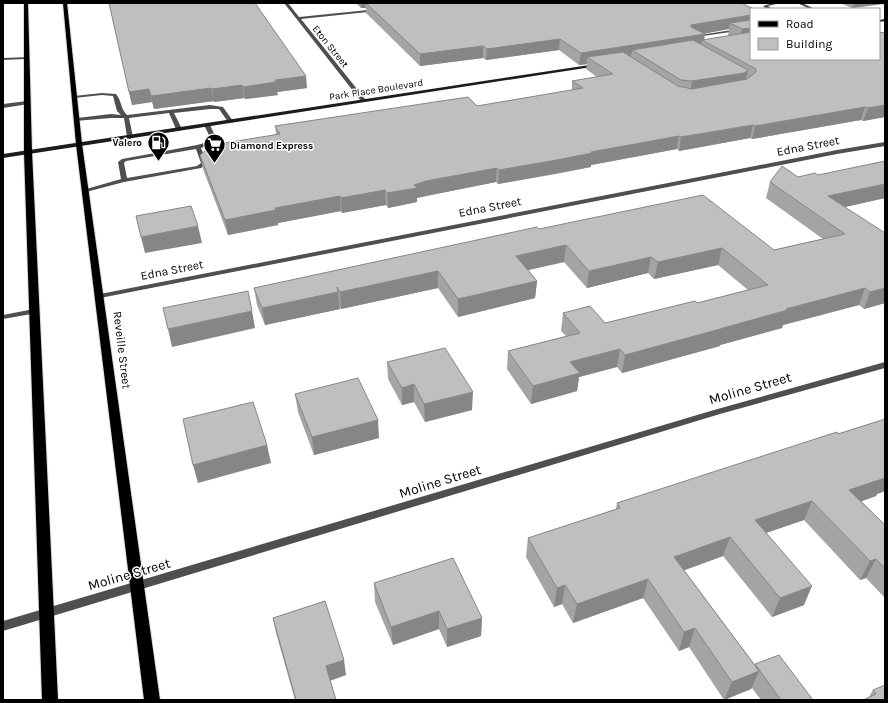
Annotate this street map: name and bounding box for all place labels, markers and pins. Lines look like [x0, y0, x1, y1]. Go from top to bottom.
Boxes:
fuel station icon: Valero [145, 129, 171, 162]
supermarket icon: Diamond Express [201, 132, 227, 165]
place label: Valero [113, 137, 142, 149]
place label: Diamond Express [230, 140, 313, 152]

